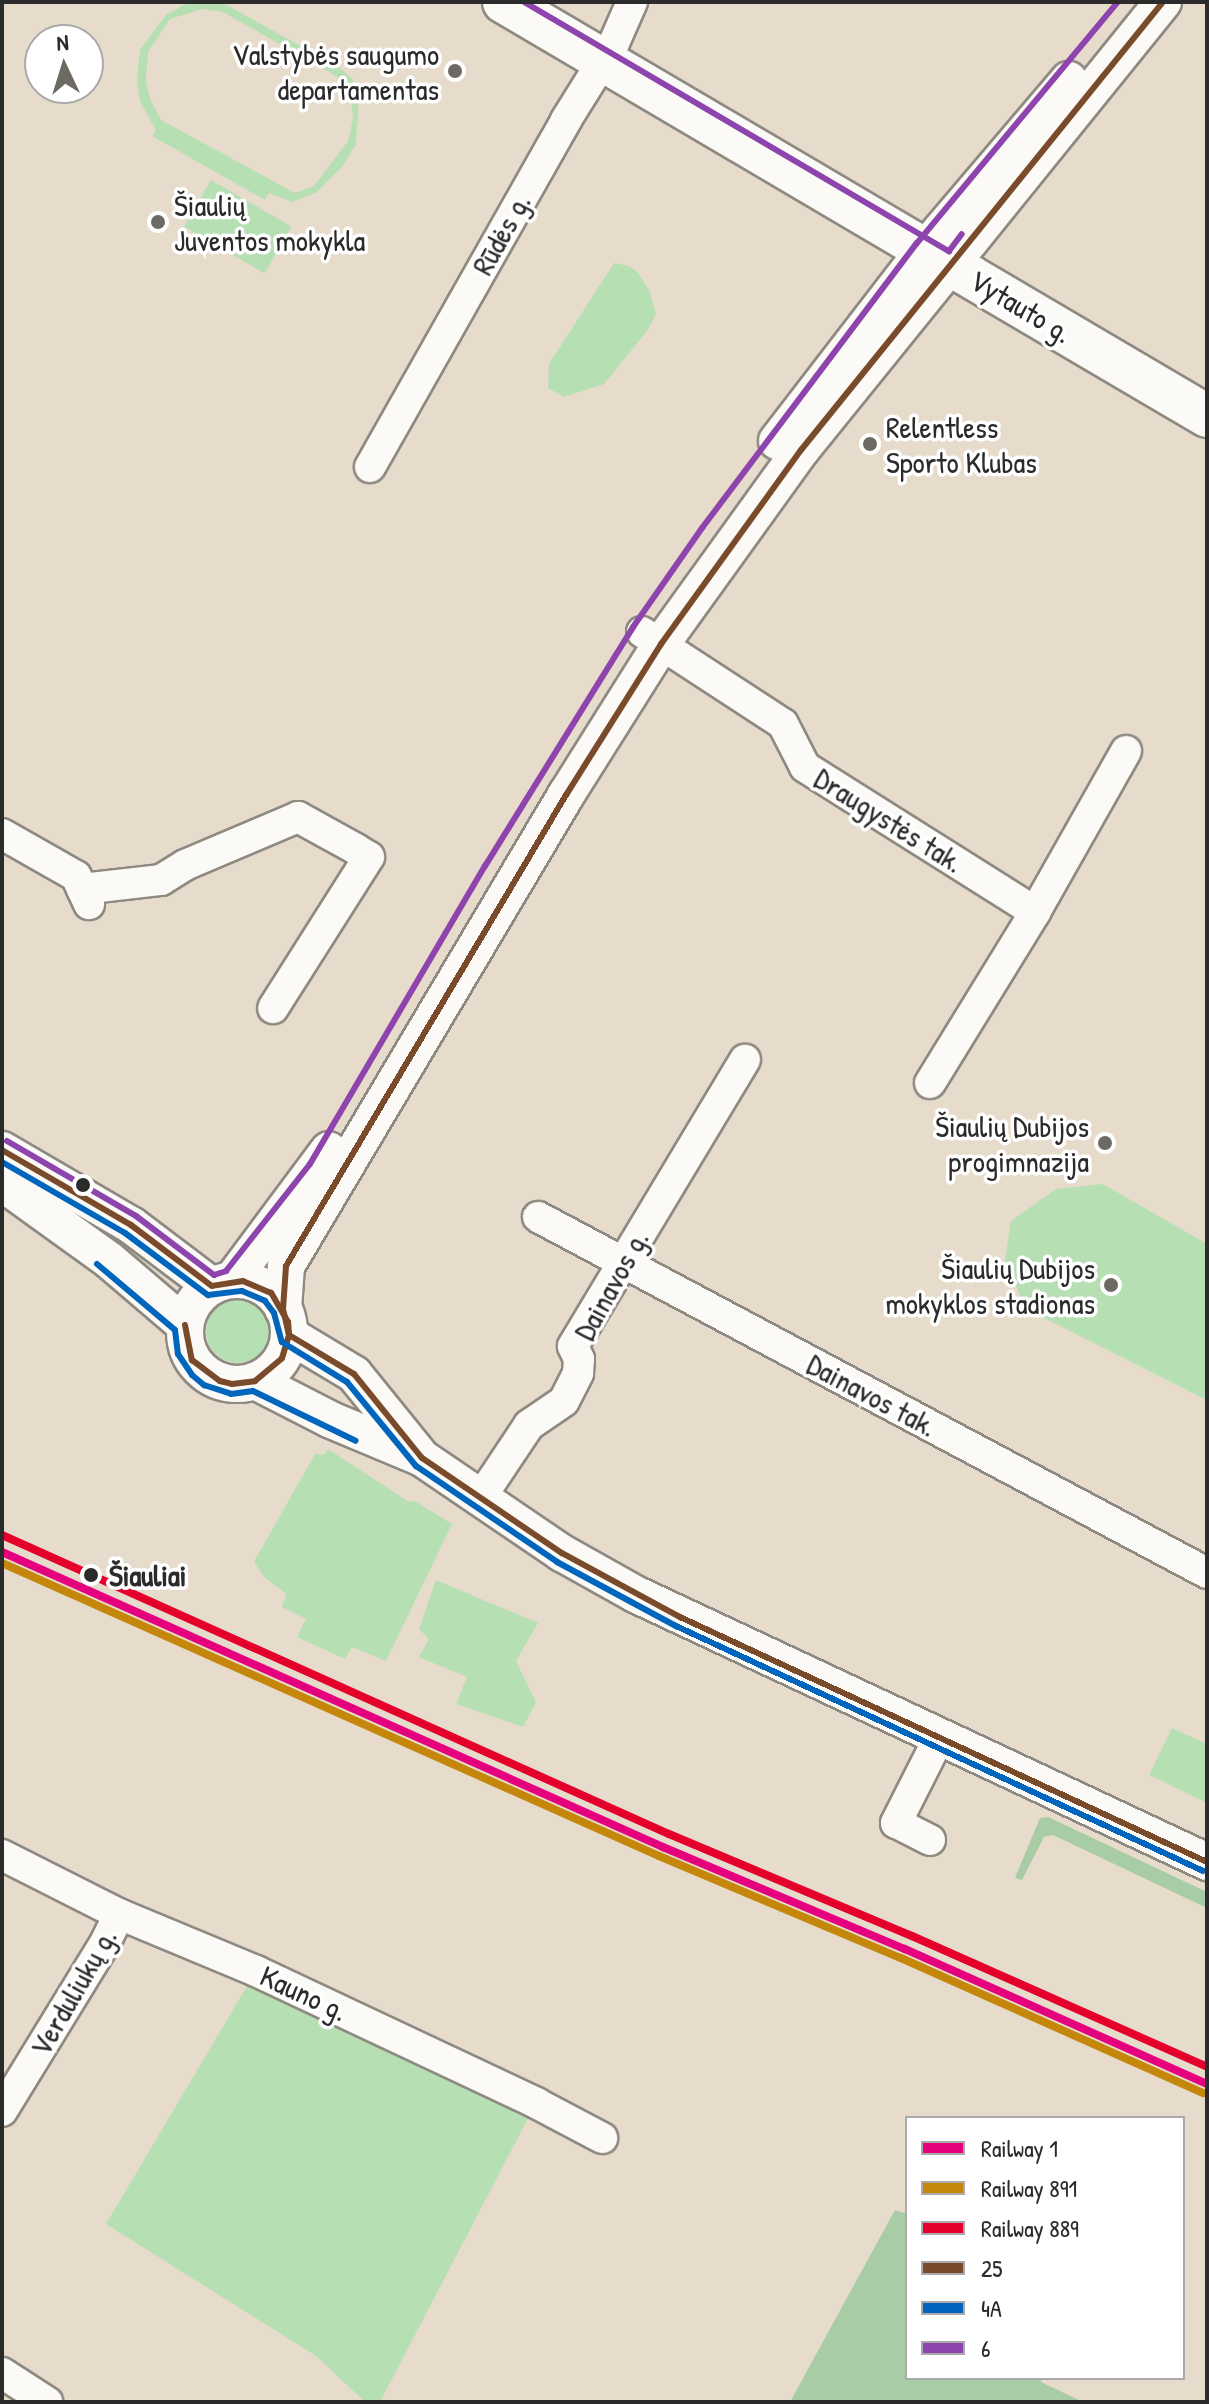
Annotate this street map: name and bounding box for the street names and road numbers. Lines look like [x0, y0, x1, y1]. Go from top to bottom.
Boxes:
street label: Rūdės g. [464, 187, 538, 281]
street label: Vytauto g. [963, 262, 1079, 350]
street label: Draugystės tak. [808, 760, 970, 880]
street label: Dainavos g. [566, 1224, 656, 1346]
street label: Dainavos tak. [801, 1346, 943, 1444]
street label: Verduliukų g. [22, 1922, 124, 2062]
street label: Kauno g. [255, 1957, 353, 2029]

